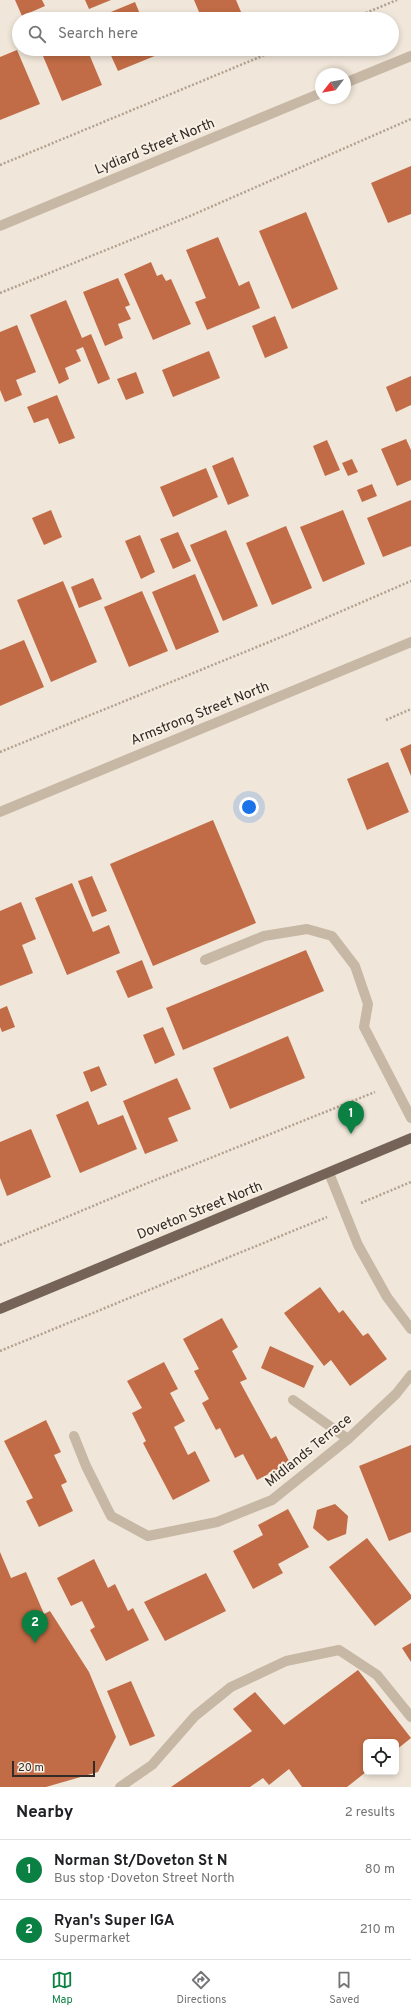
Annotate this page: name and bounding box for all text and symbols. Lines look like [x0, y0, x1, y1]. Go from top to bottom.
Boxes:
search box [12, 12, 399, 56]
icon: search [26, 23, 48, 45]
text: Search here [58, 25, 138, 44]
north arrow [315, 68, 351, 104]
street label: Lydiard Street North [93, 115, 217, 179]
street label: Armstrong Street North [128, 678, 272, 750]
your location [239, 797, 259, 817]
pin: 1 [338, 1101, 364, 1134]
street label: Doveton Street North [135, 1178, 265, 1244]
street label: Midlands Terrace [262, 1411, 356, 1491]
pin: 2 [22, 1610, 48, 1643]
map controls [363, 1739, 399, 1775]
button: locate [363, 1739, 399, 1775]
scale bar [12, 1759, 95, 1778]
text: 20 m [18, 1761, 44, 1775]
text: Nearby [16, 1802, 73, 1824]
text: 2 results [345, 1805, 395, 1821]
text: Norman St/Doveton St N [54, 1852, 228, 1871]
text: 1 [26, 1862, 32, 1878]
text: 80 m [365, 1862, 395, 1878]
text: Bus stop · Doveton Street North [54, 1871, 235, 1887]
text: Ryan's Super IGA [54, 1912, 174, 1931]
text: 2 [25, 1922, 33, 1938]
text: 210 m [360, 1922, 395, 1938]
text: Supermarket [54, 1931, 130, 1947]
tab: Map [51, 1969, 73, 2007]
tab: Directions [176, 1969, 226, 2007]
tab: Saved [329, 1969, 360, 2007]

